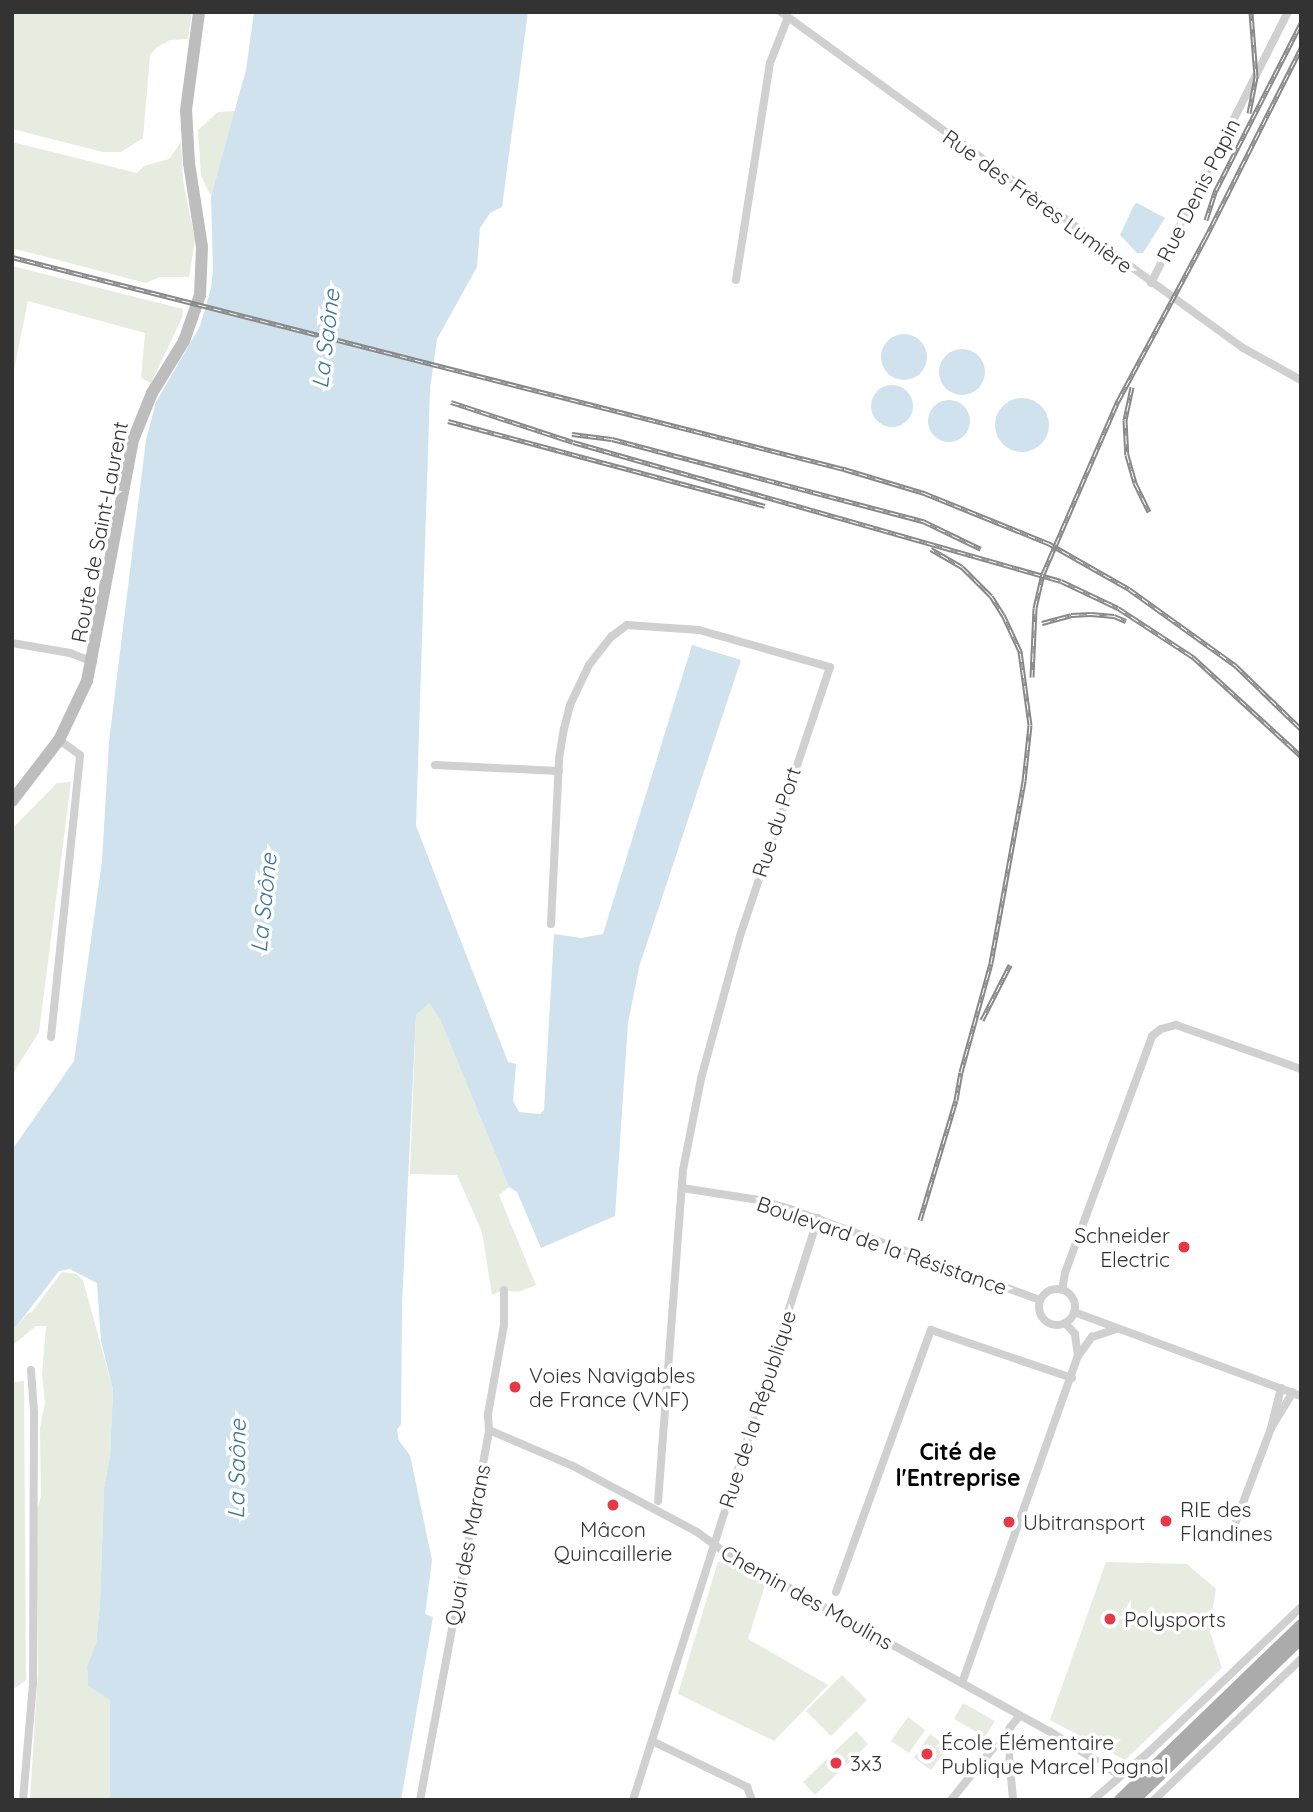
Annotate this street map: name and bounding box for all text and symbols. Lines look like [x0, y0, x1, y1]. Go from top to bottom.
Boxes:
street label: Rue Denis Papin [1151, 114, 1245, 266]
street label: Rue des Frères Lumière [938, 124, 1138, 278]
water label: La Saône [306, 288, 346, 390]
street label: Route de Saint-Laurent [65, 419, 133, 645]
street label: Rue du Port [746, 764, 806, 880]
water label: La Saône [245, 852, 283, 954]
street label: Boulevard de la Résistance [754, 1190, 1010, 1300]
place label: Schneider Electric [1074, 1222, 1170, 1272]
marker: Schneider Electric [1176, 1239, 1192, 1255]
street label: Rue de la République [713, 1307, 801, 1511]
place label: Voies Navigables de France (VNF) [529, 1362, 695, 1412]
marker: Voies Navigables de France (VNF) [507, 1379, 523, 1395]
water label: La Saône [222, 1419, 252, 1519]
district label: Cité de l'Entreprise [896, 1438, 1020, 1492]
street label: Quai des Marans [439, 1462, 495, 1628]
place label: RIE des Flandines [1180, 1496, 1273, 1546]
marker: Mâcon Quincaillerie [605, 1497, 621, 1513]
place label: Ubitransport [1023, 1509, 1145, 1535]
marker: RIE des Flandines [1158, 1513, 1174, 1529]
marker: Ubitransport [1001, 1514, 1017, 1530]
place label: Mâcon Quincaillerie [554, 1516, 672, 1566]
street label: Chemin des Moulins [717, 1539, 897, 1655]
place label: Polysports [1124, 1606, 1226, 1632]
marker: Polysports [1102, 1611, 1118, 1627]
place label: École Élémentaire Publique Marcel Pagnol [941, 1729, 1169, 1779]
marker: École Élémentaire Publique Marcel Pagnol [919, 1746, 935, 1762]
place label: 3x3 [850, 1750, 882, 1776]
marker: 3x3 [828, 1755, 844, 1771]

